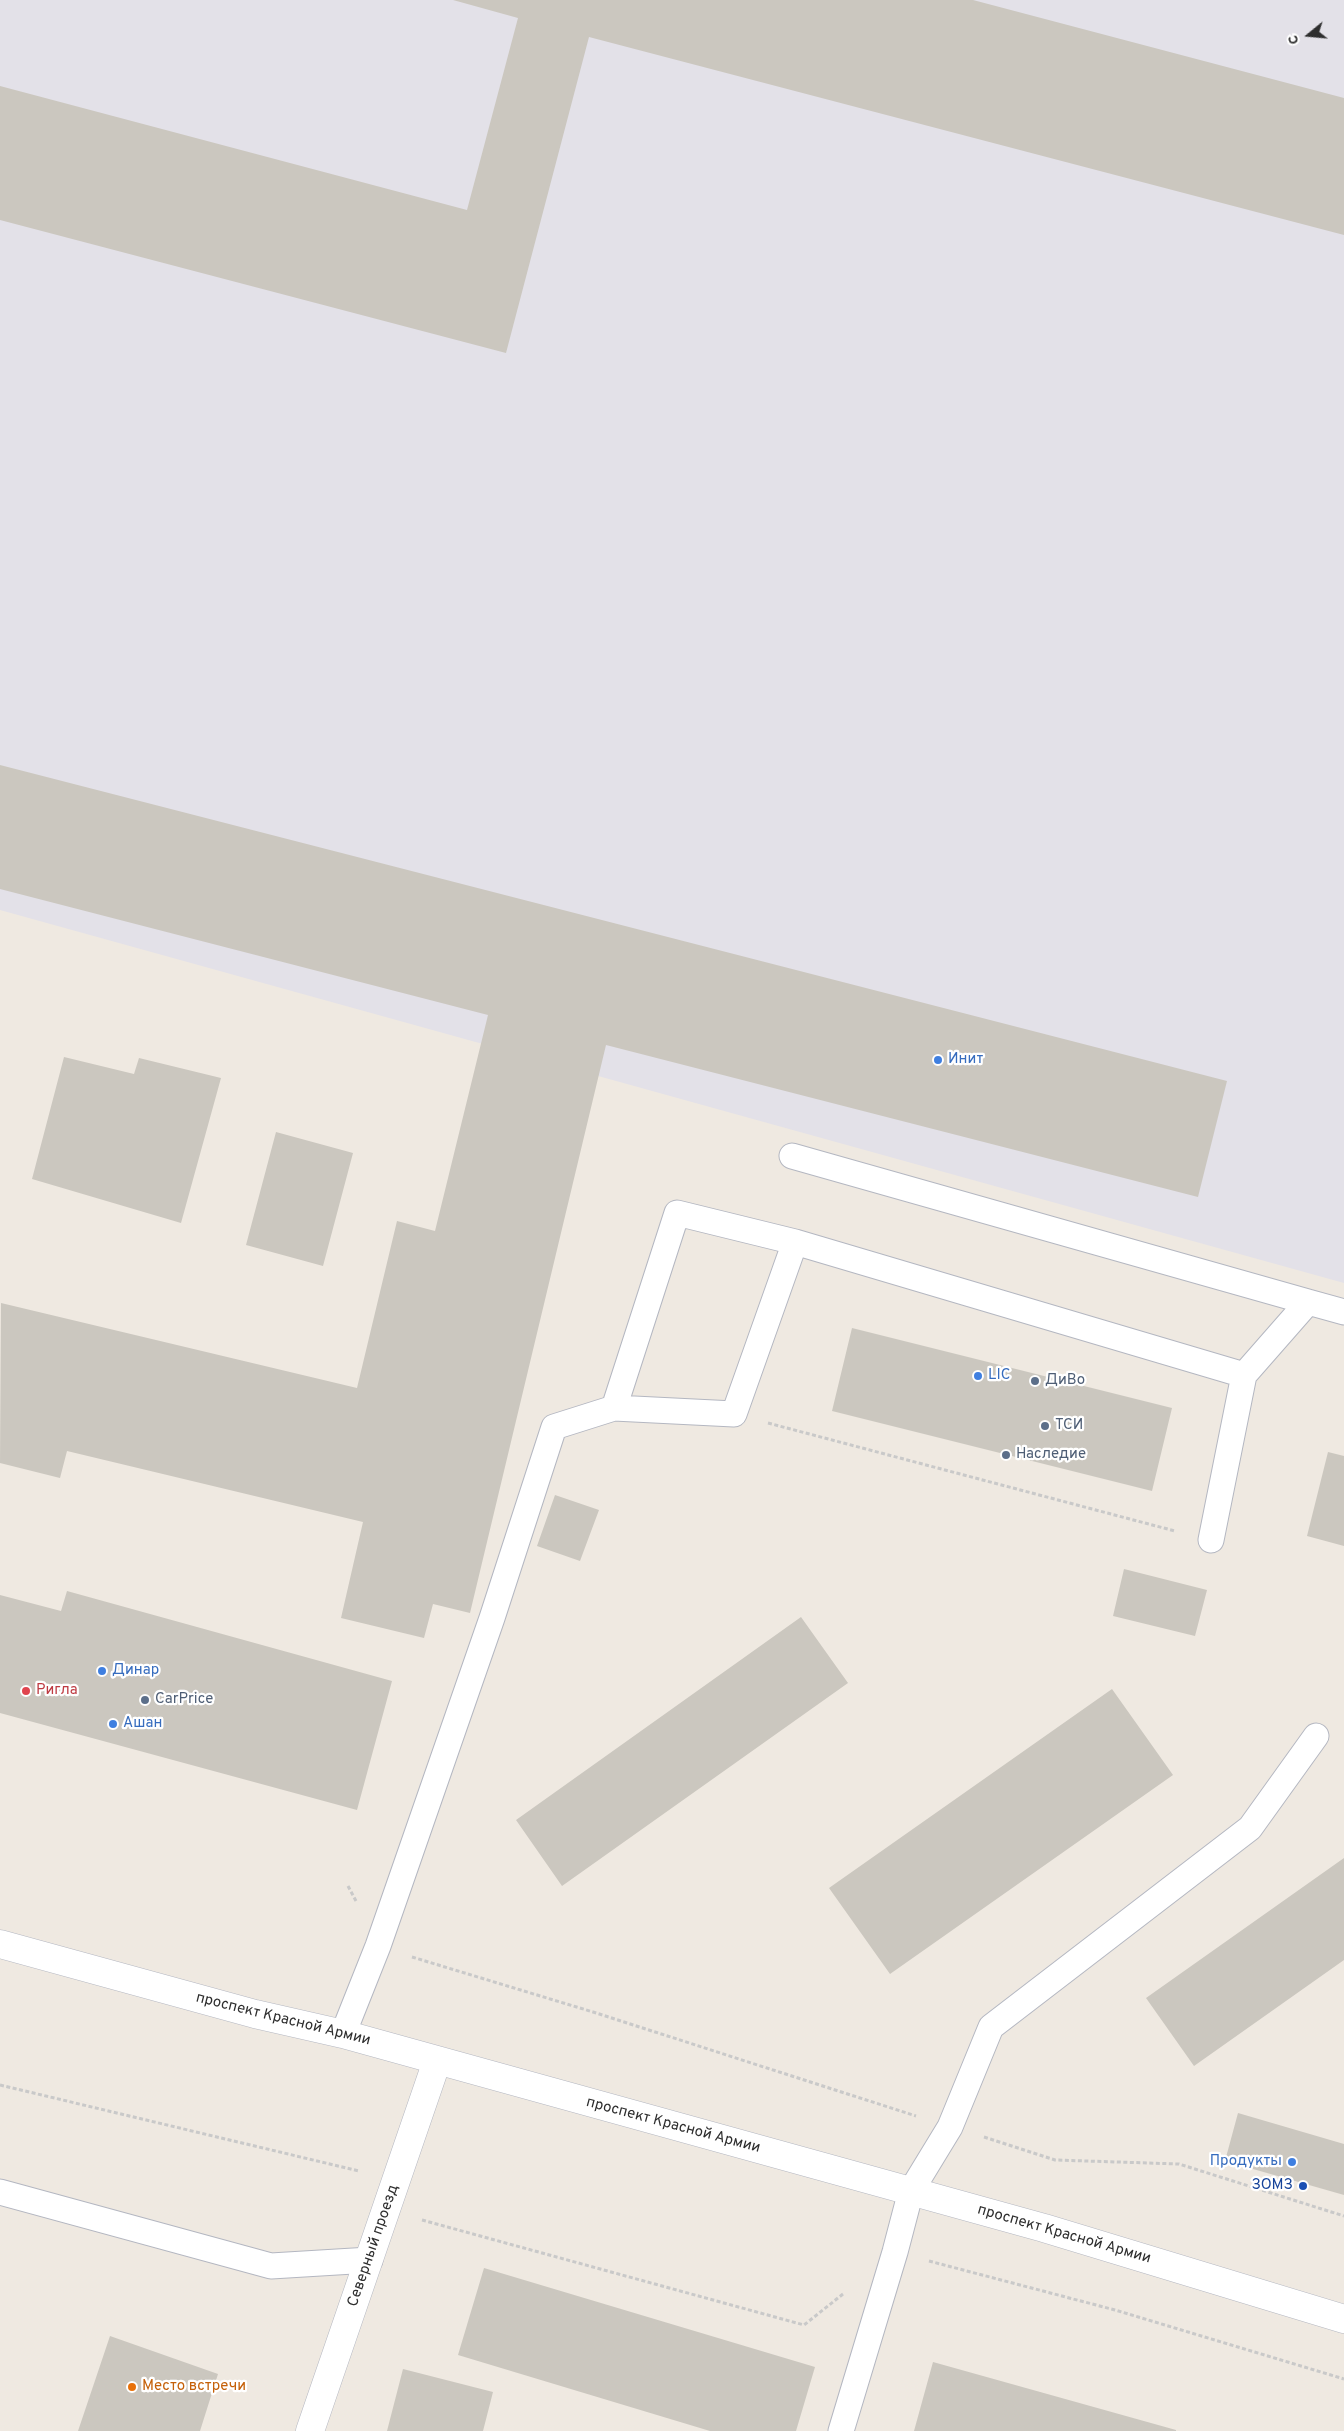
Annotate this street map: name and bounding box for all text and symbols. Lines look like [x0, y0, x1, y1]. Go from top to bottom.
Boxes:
north arrow [1284, 10, 1334, 60]
text: С [1285, 33, 1304, 46]
place label: Инит [948, 1051, 983, 1069]
marker: Инит [932, 1054, 944, 1066]
place label: LIC [988, 1367, 1010, 1385]
marker: LIC [972, 1370, 984, 1382]
place label: ДиВо [1045, 1372, 1085, 1390]
marker: ДиВо [1029, 1375, 1041, 1387]
place label: ТСИ [1055, 1417, 1083, 1435]
marker: ТСИ [1039, 1420, 1051, 1432]
place label: Наследие [1016, 1446, 1086, 1464]
marker: Наследие [1000, 1449, 1012, 1461]
place label: Динар [112, 1662, 159, 1680]
marker: Динар [96, 1665, 108, 1677]
place label: Ригла [36, 1682, 78, 1700]
marker: Ригла [20, 1685, 32, 1697]
place label: CarPrice [155, 1691, 213, 1709]
marker: CarPrice [139, 1694, 151, 1706]
place label: Ашан [123, 1715, 162, 1733]
marker: Ашан [107, 1718, 119, 1730]
street label: проспект Красной Армии [194, 1990, 372, 2050]
street label: проспект Красной Армии [584, 2094, 762, 2158]
place label: Продукты [1210, 2153, 1282, 2171]
marker: Продукты [1286, 2156, 1298, 2168]
place label: ЗОМЗ [1251, 2177, 1293, 2195]
marker: ЗОМЗ [1297, 2180, 1309, 2192]
street label: Северный проезд [345, 2182, 403, 2310]
street label: проспект Красной Армии [975, 2202, 1153, 2268]
place label: Место встречи [142, 2378, 246, 2396]
marker: Место встречи [126, 2381, 138, 2393]

